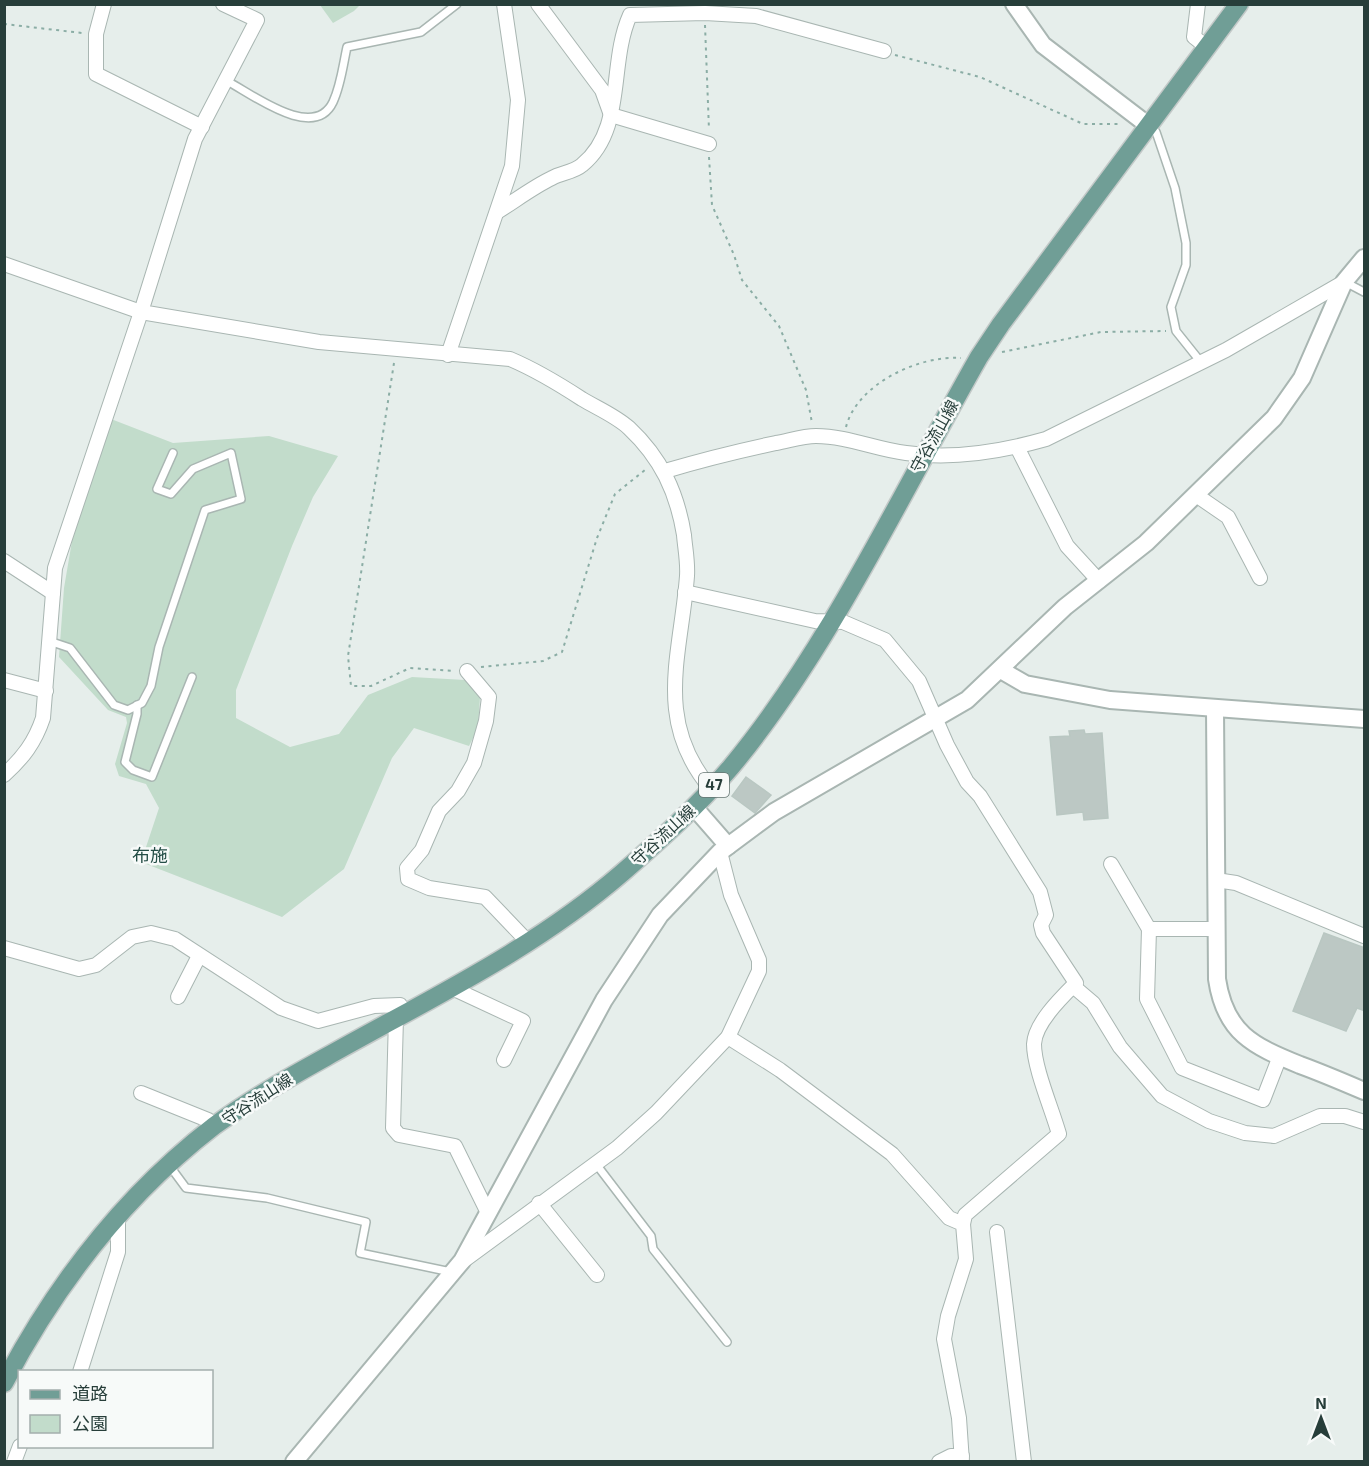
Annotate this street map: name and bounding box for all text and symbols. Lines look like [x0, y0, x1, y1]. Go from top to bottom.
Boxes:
street label: 守谷流山線 [906, 396, 961, 475]
road number: 47 [699, 773, 729, 797]
street label: 守谷流山線 [627, 800, 698, 869]
district label: 布施 [132, 844, 168, 866]
street label: 守谷流山線 [218, 1069, 295, 1128]
legend [18, 1370, 213, 1448]
text: 道路 [72, 1382, 108, 1404]
north arrow [1291, 1388, 1351, 1448]
text: N [1315, 1393, 1327, 1412]
text: 公園 [72, 1412, 108, 1434]

